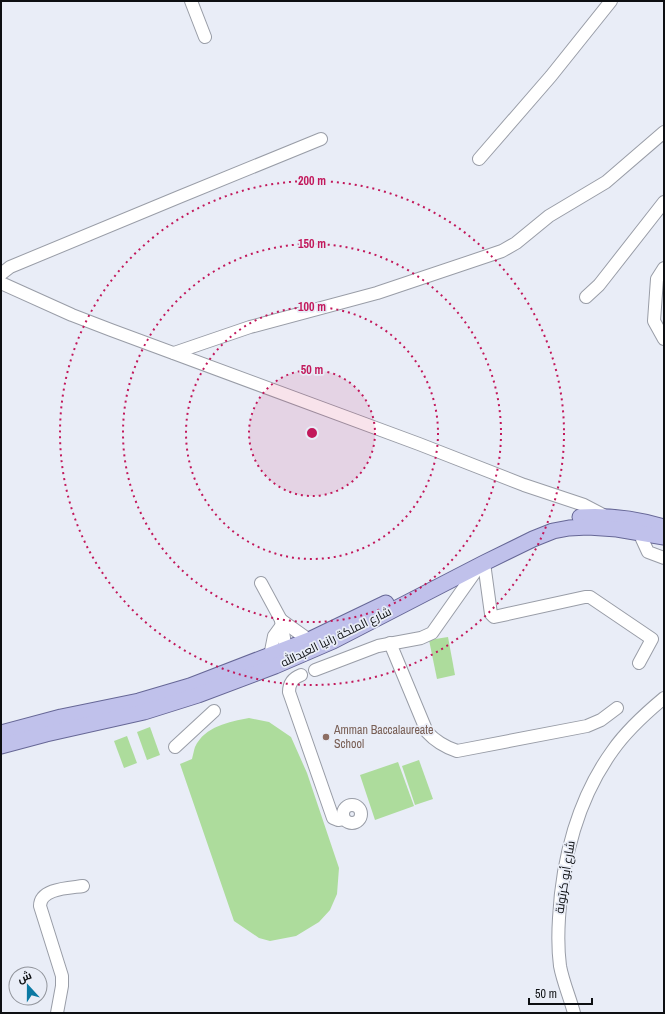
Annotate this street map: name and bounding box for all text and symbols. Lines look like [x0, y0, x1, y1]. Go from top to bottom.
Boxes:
text: 200 m [298, 173, 326, 189]
text: 150 m [298, 236, 326, 252]
text: 100 m [298, 299, 326, 315]
text: 50 m [301, 362, 323, 378]
centre of rings [305, 426, 319, 440]
street label: شارع الملكة رانيا العبدالله [278, 603, 394, 671]
place label: Amman Baccalaureate School [333, 722, 434, 752]
marker: Amman Baccalaureate School [321, 732, 331, 742]
street label: شارع أبو كرتونة [551, 839, 579, 915]
north arrow [8, 966, 48, 1006]
text: ش [15, 968, 34, 986]
scale bar [529, 980, 592, 1006]
text: 50 m [535, 986, 557, 1002]

